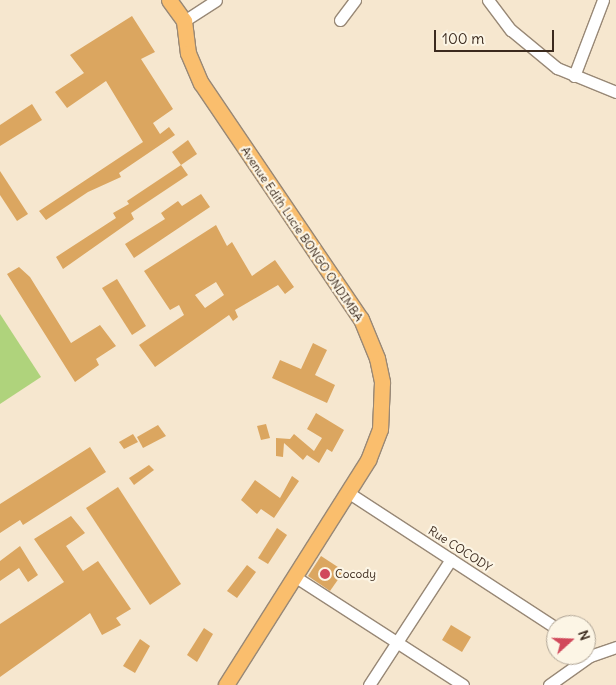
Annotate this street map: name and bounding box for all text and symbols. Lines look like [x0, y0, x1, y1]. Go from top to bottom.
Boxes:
scale bar [436, 20, 556, 52]
text: 100 m [442, 29, 484, 48]
street label: Avenue Edith Lucie BONGO ONDIMBA [238, 144, 366, 324]
street label: Rue COCODY [426, 523, 494, 575]
place label: Cocody [335, 567, 376, 581]
marker: Cocody [319, 568, 331, 580]
north arrow [546, 615, 596, 665]
text: N [574, 628, 594, 643]

